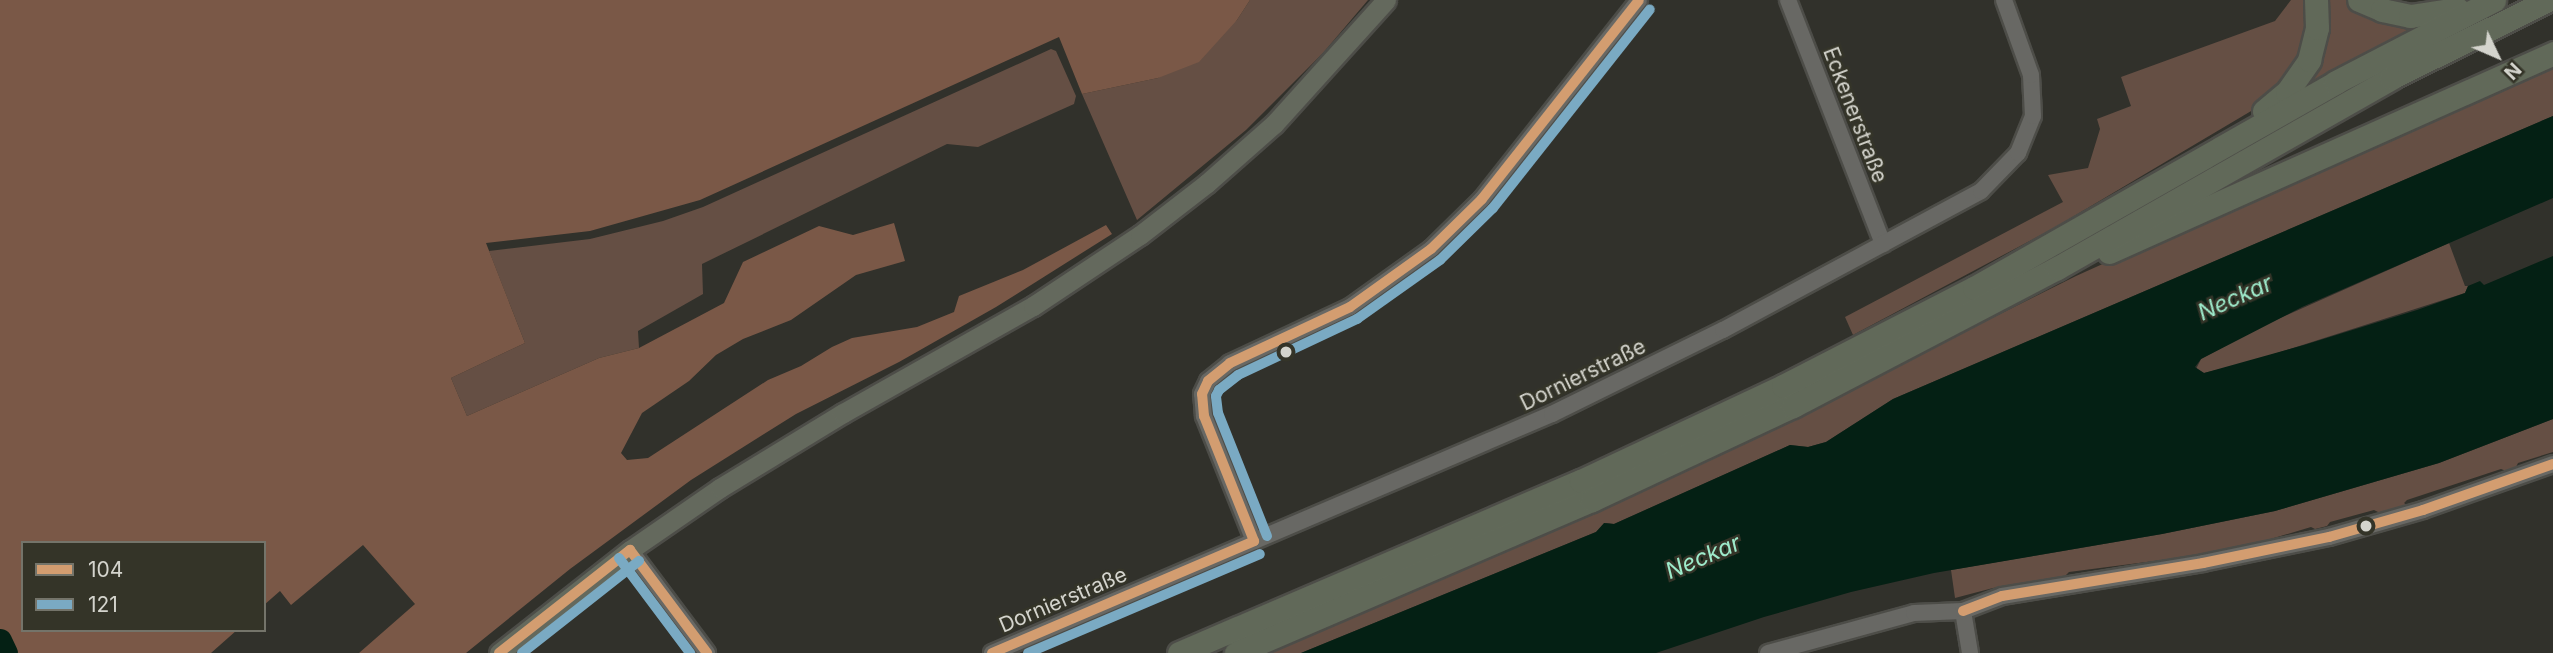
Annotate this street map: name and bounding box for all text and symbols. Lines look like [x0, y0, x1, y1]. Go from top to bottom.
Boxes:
north arrow [2462, 21, 2532, 91]
street label: Eckenerstraße [1818, 44, 1892, 186]
text: N [2499, 58, 2526, 84]
water label: Neckar [2193, 269, 2277, 327]
street label: Dornierstraße [1516, 334, 1650, 416]
unlabelled marker [1279, 345, 1293, 359]
unlabelled marker [2359, 519, 2373, 533]
water label: Neckar [1661, 529, 1745, 585]
legend [21, 541, 266, 632]
text: 104 [88, 557, 123, 582]
street label: Dornierstraße [995, 562, 1131, 638]
text: 121 [88, 592, 118, 617]

